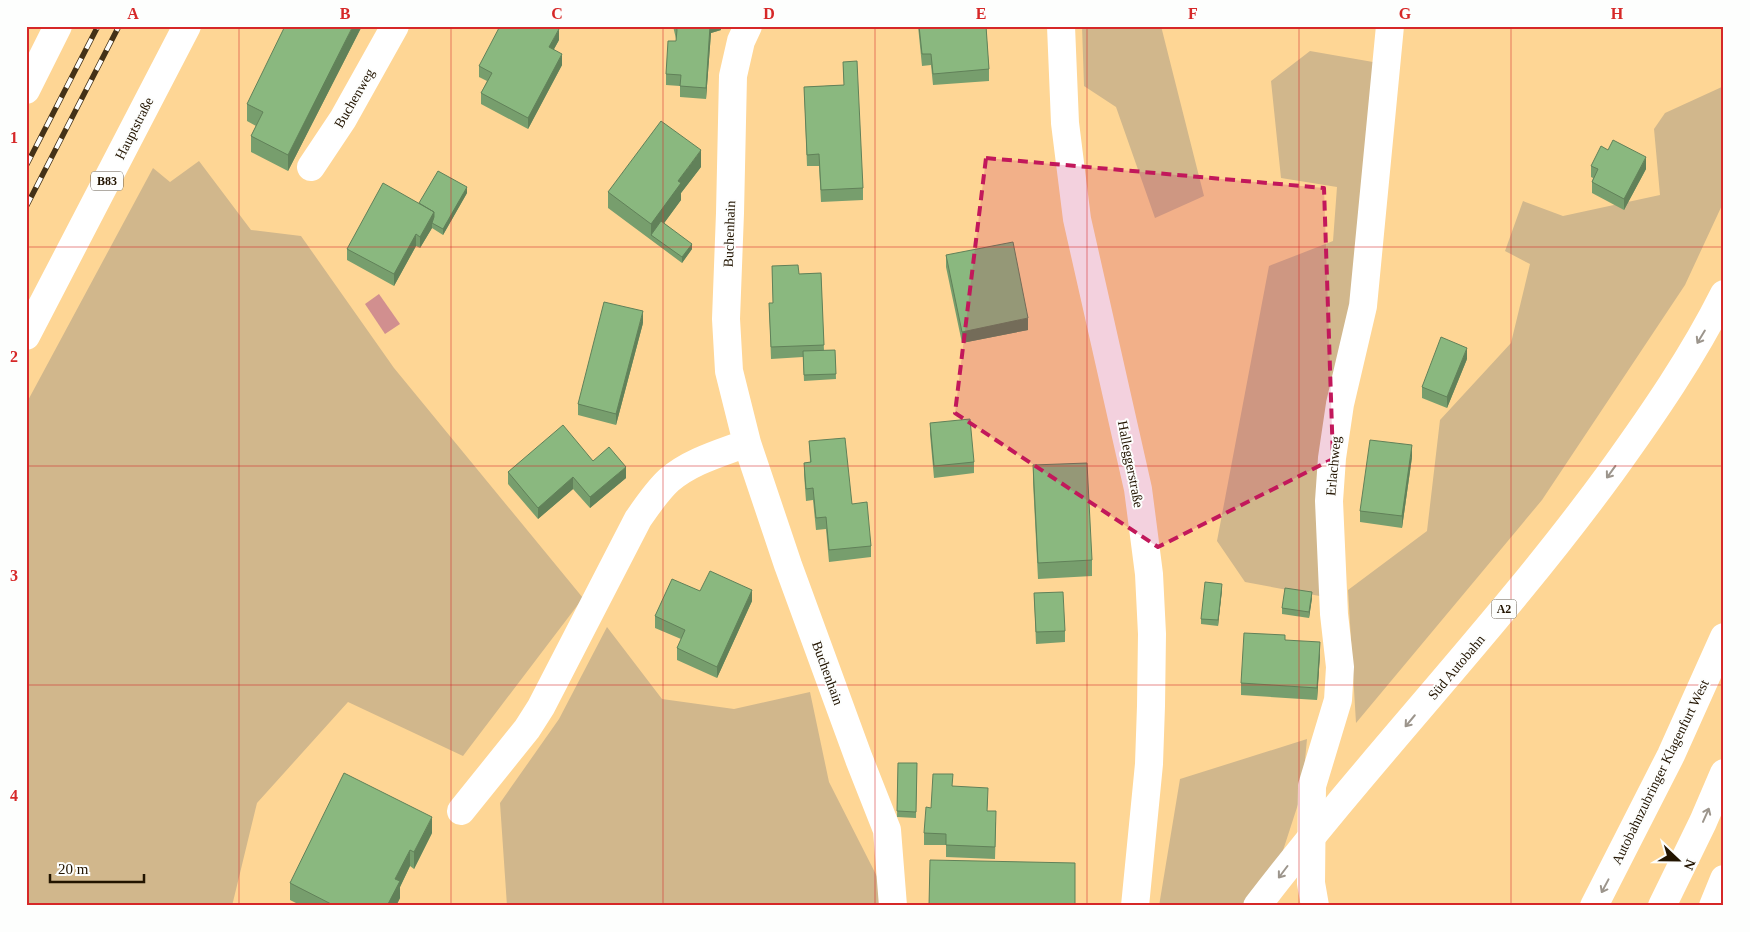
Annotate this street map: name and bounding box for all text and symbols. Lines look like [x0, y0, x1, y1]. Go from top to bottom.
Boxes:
text: A [127, 5, 139, 22]
text: B [340, 5, 351, 22]
text: C [551, 5, 563, 22]
text: D [763, 5, 775, 22]
text: E [976, 5, 986, 22]
text: F [1188, 5, 1198, 22]
text: G [1399, 5, 1412, 22]
text: H [1611, 5, 1624, 22]
street label: Buchenweg [331, 66, 377, 131]
street label: Hauptstraße [112, 95, 156, 162]
text: 1 [10, 129, 18, 146]
road number: B83 [91, 172, 123, 190]
street label: Buchenhain [721, 200, 738, 268]
one-way arrow [1695, 329, 1705, 343]
text: 2 [10, 348, 18, 365]
street label: Halleggerstraße [1115, 419, 1146, 509]
street label: Erlachweg [1323, 436, 1344, 497]
one-way arrow [1606, 465, 1616, 479]
text: 3 [10, 567, 18, 584]
road number: A2 [1492, 600, 1516, 618]
street label: Süd Autobahn [1425, 632, 1488, 703]
street label: Buchenhain [809, 639, 846, 707]
street label: Autobahnzubringer Klagenfurt West [1609, 677, 1712, 867]
one-way arrow [1405, 714, 1416, 727]
text: 4 [10, 787, 18, 804]
one-way arrow [1701, 808, 1711, 823]
north arrow [1652, 834, 1702, 884]
scale bar [50, 852, 144, 884]
text: N [1681, 857, 1698, 872]
text: 20 m [58, 861, 89, 877]
one-way arrow [1278, 865, 1288, 879]
one-way arrow [1600, 878, 1609, 893]

